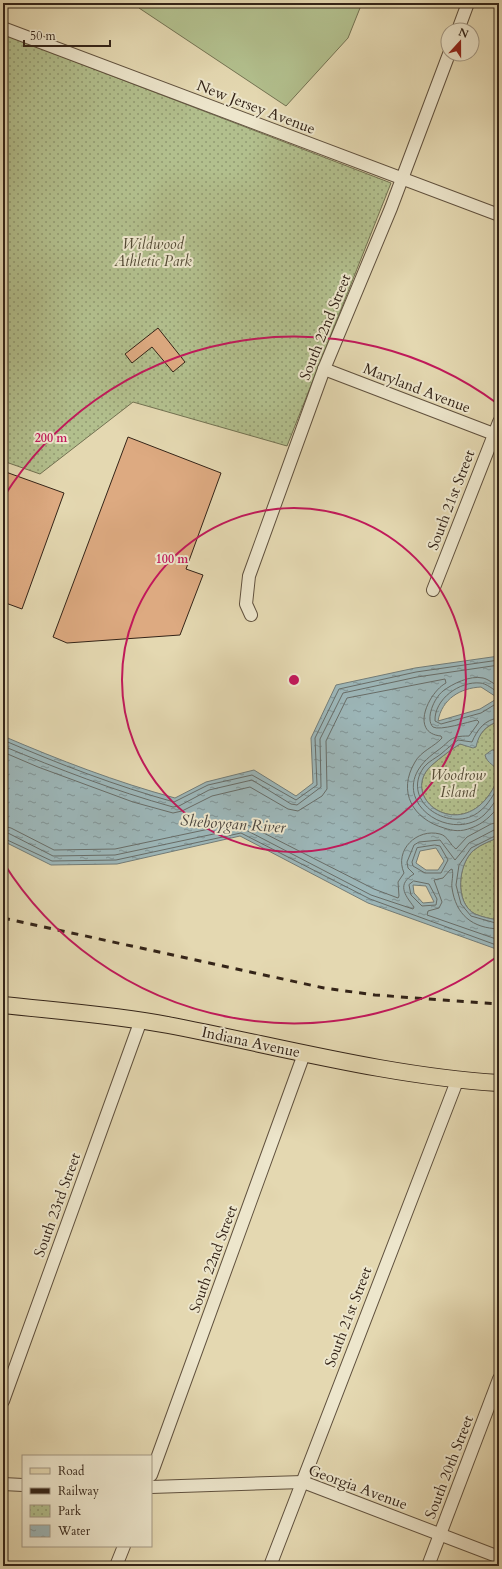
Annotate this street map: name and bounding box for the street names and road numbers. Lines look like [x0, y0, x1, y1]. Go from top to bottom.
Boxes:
street label: New Jersey Avenue [194, 75, 318, 139]
street label: South 22nd Street [295, 271, 356, 383]
street label: Maryland Avenue [360, 358, 474, 418]
street label: South 21st Street [423, 447, 479, 553]
street label: Indiana Avenue [200, 1022, 302, 1062]
street label: South 23rd Street [29, 1150, 85, 1260]
street label: South 22nd Street [184, 1202, 242, 1315]
street label: South 21st Street [320, 1264, 376, 1370]
street label: South 20th Street [420, 1412, 478, 1522]
street label: Georgia Avenue [306, 1460, 410, 1514]

